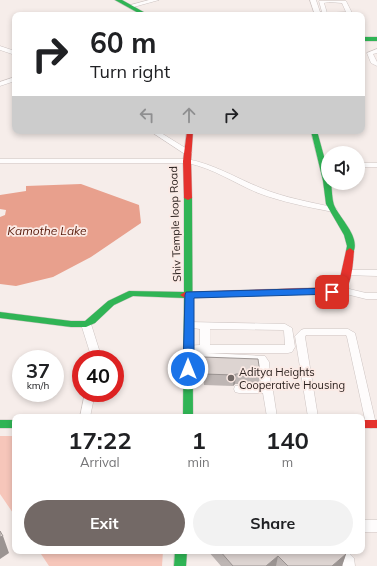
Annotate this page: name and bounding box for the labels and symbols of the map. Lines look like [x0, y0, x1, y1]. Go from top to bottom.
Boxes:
street label: Shiv Temple loop Road [166, 166, 184, 282]
water label: Kamothe Lake [7, 223, 87, 238]
pin [315, 275, 349, 309]
position arrow [167, 348, 209, 390]
speed limit sign: 40 [72, 350, 124, 402]
place label: Aditya Heights Cooperative Housing [239, 365, 345, 392]
marker: Aditya Heights Cooperative Housing [226, 373, 236, 383]

